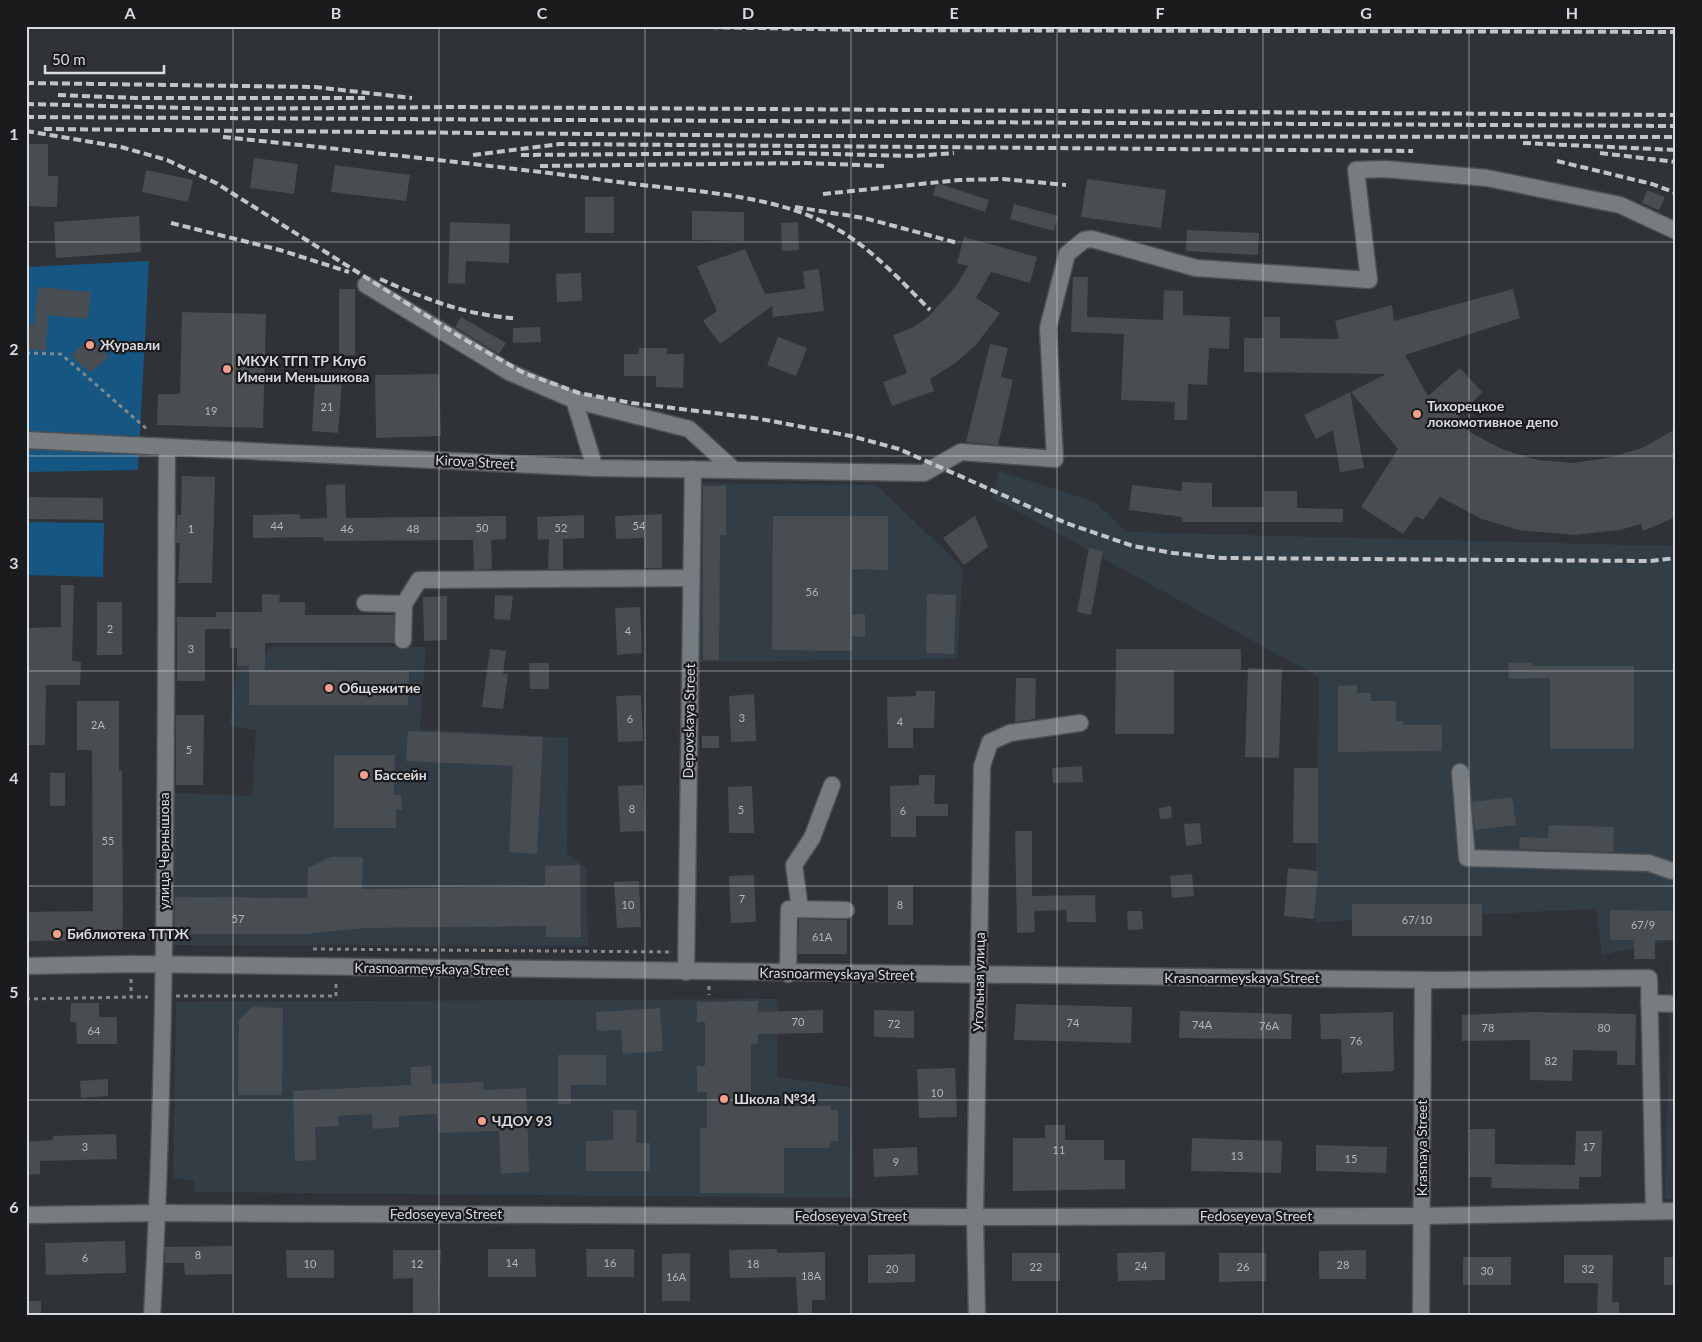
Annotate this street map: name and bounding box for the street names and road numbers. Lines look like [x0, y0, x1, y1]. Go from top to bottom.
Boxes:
street label: Kirova Street [435, 451, 515, 472]
street label: Depovskaya Street [679, 663, 698, 779]
street label: улица Чернышова [155, 792, 172, 910]
street label: Угольная улица [969, 932, 988, 1032]
street label: Krasnoarmeyskaya Street [354, 959, 510, 978]
street label: Krasnoarmeyskaya Street [759, 964, 915, 983]
street label: Krasnoarmeyskaya Street [1164, 969, 1320, 986]
street label: Krasnaya Street [1413, 1100, 1430, 1196]
street label: Fedoseyeva Street [390, 1205, 502, 1222]
street label: Fedoseyeva Street [795, 1207, 907, 1224]
street label: Fedoseyeva Street [1200, 1207, 1312, 1224]

